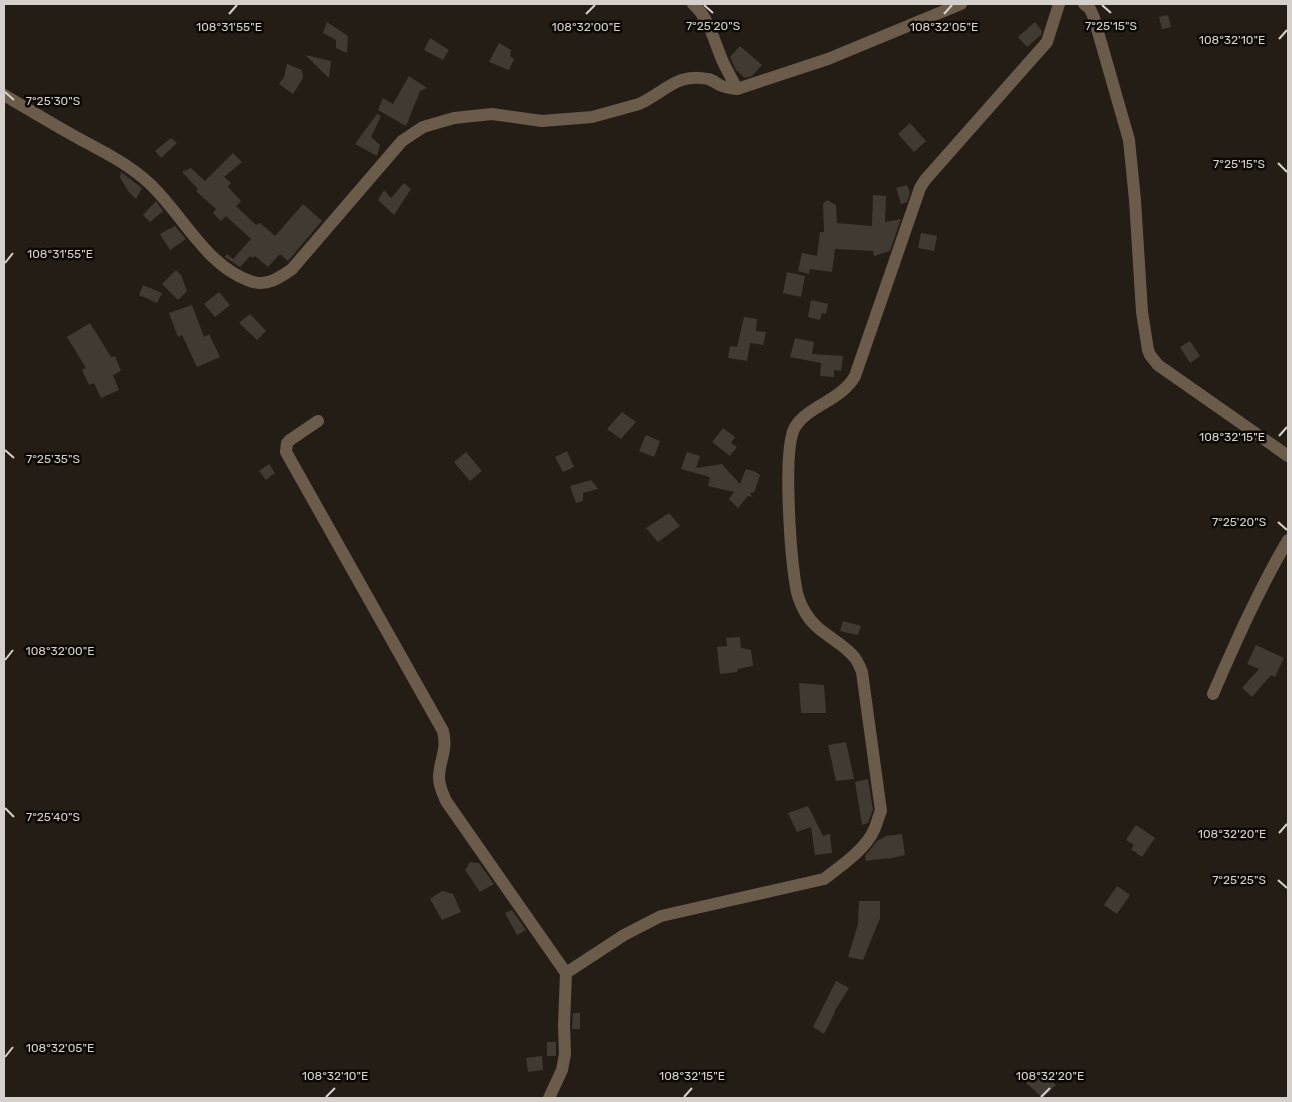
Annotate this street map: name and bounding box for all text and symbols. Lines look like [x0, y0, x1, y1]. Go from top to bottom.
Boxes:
text: 7°25'20"S [686, 19, 740, 33]
text: 7°25'15"S [1085, 19, 1137, 33]
text: 108°31'55"E [196, 20, 262, 34]
text: 108°32'00"E [552, 20, 620, 34]
text: 108°32'05"E [910, 20, 978, 34]
text: 108°32'10"E [1199, 33, 1265, 47]
text: 7°25'30"S [26, 94, 80, 108]
text: 7°25'15"S [1213, 157, 1265, 171]
text: 108°31'55"E [27, 247, 93, 261]
text: 108°32'15"E [1199, 430, 1265, 444]
text: 7°25'35"S [26, 452, 80, 466]
text: 7°25'20"S [1212, 515, 1266, 529]
text: 108°32'00"E [26, 644, 94, 658]
text: 7°25'40"S [26, 810, 80, 824]
text: 108°32'20"E [1198, 827, 1266, 841]
text: 7°25'25"S [1212, 873, 1266, 887]
text: 108°32'05"E [26, 1041, 94, 1055]
text: 108°32'10"E [302, 1069, 368, 1083]
text: 108°32'15"E [659, 1069, 725, 1083]
text: 108°32'20"E [1016, 1069, 1084, 1083]

